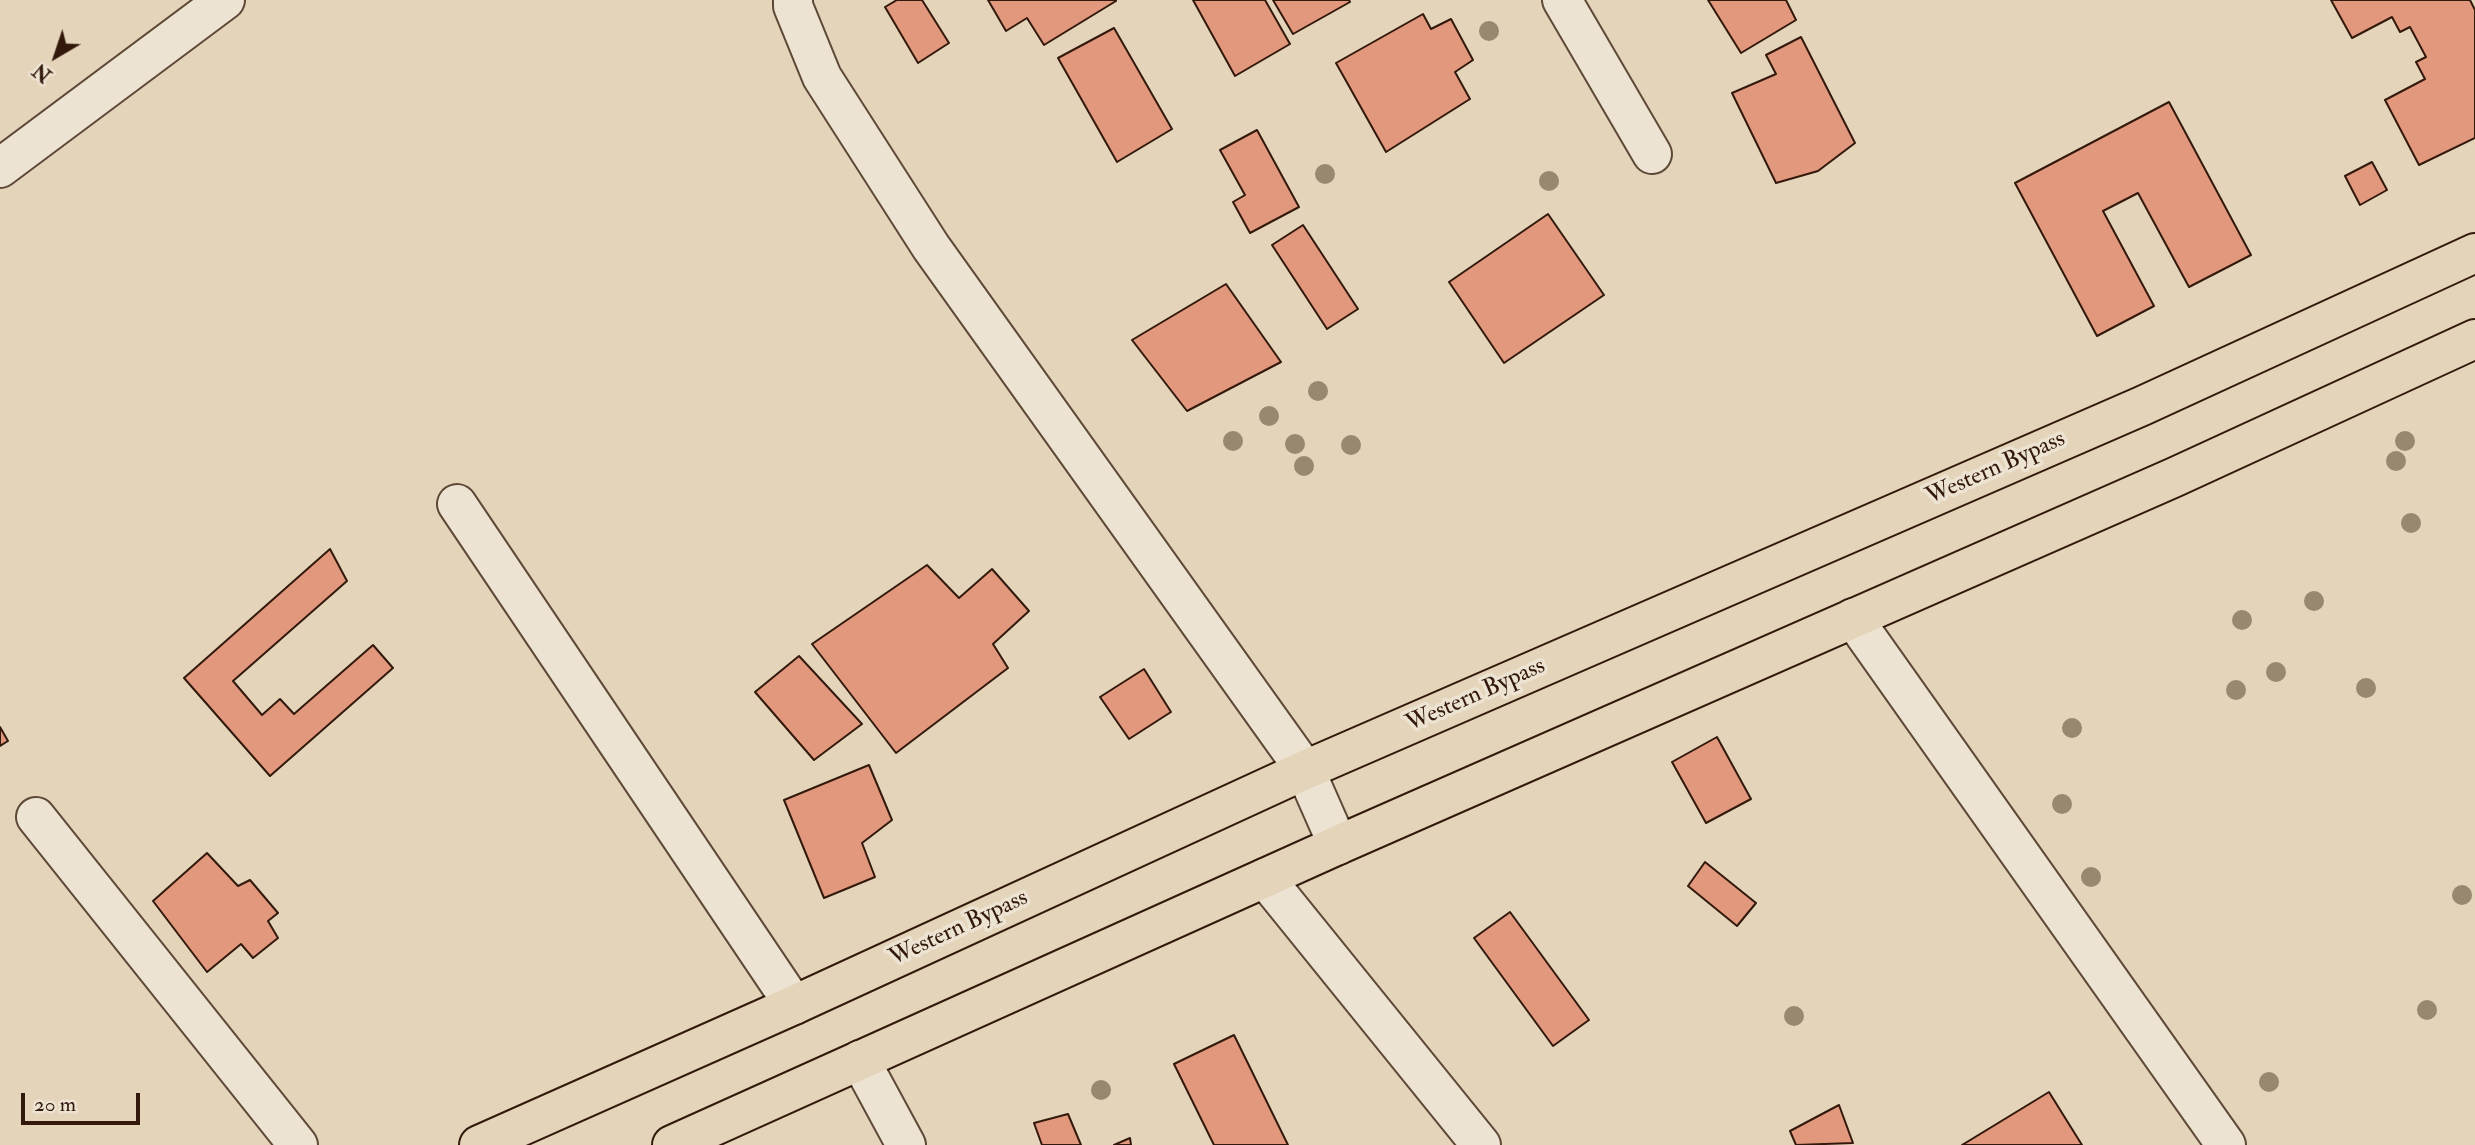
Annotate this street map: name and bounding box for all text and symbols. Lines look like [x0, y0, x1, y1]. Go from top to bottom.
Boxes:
north arrow [21, 21, 91, 91]
text: N [29, 58, 57, 87]
street label: Western Bypass [1922, 425, 2070, 513]
street label: Western Bypass [1402, 652, 1550, 740]
street label: Western Bypass [885, 884, 1033, 974]
scale bar [24, 1078, 144, 1122]
text: 20 m [34, 1091, 76, 1118]

